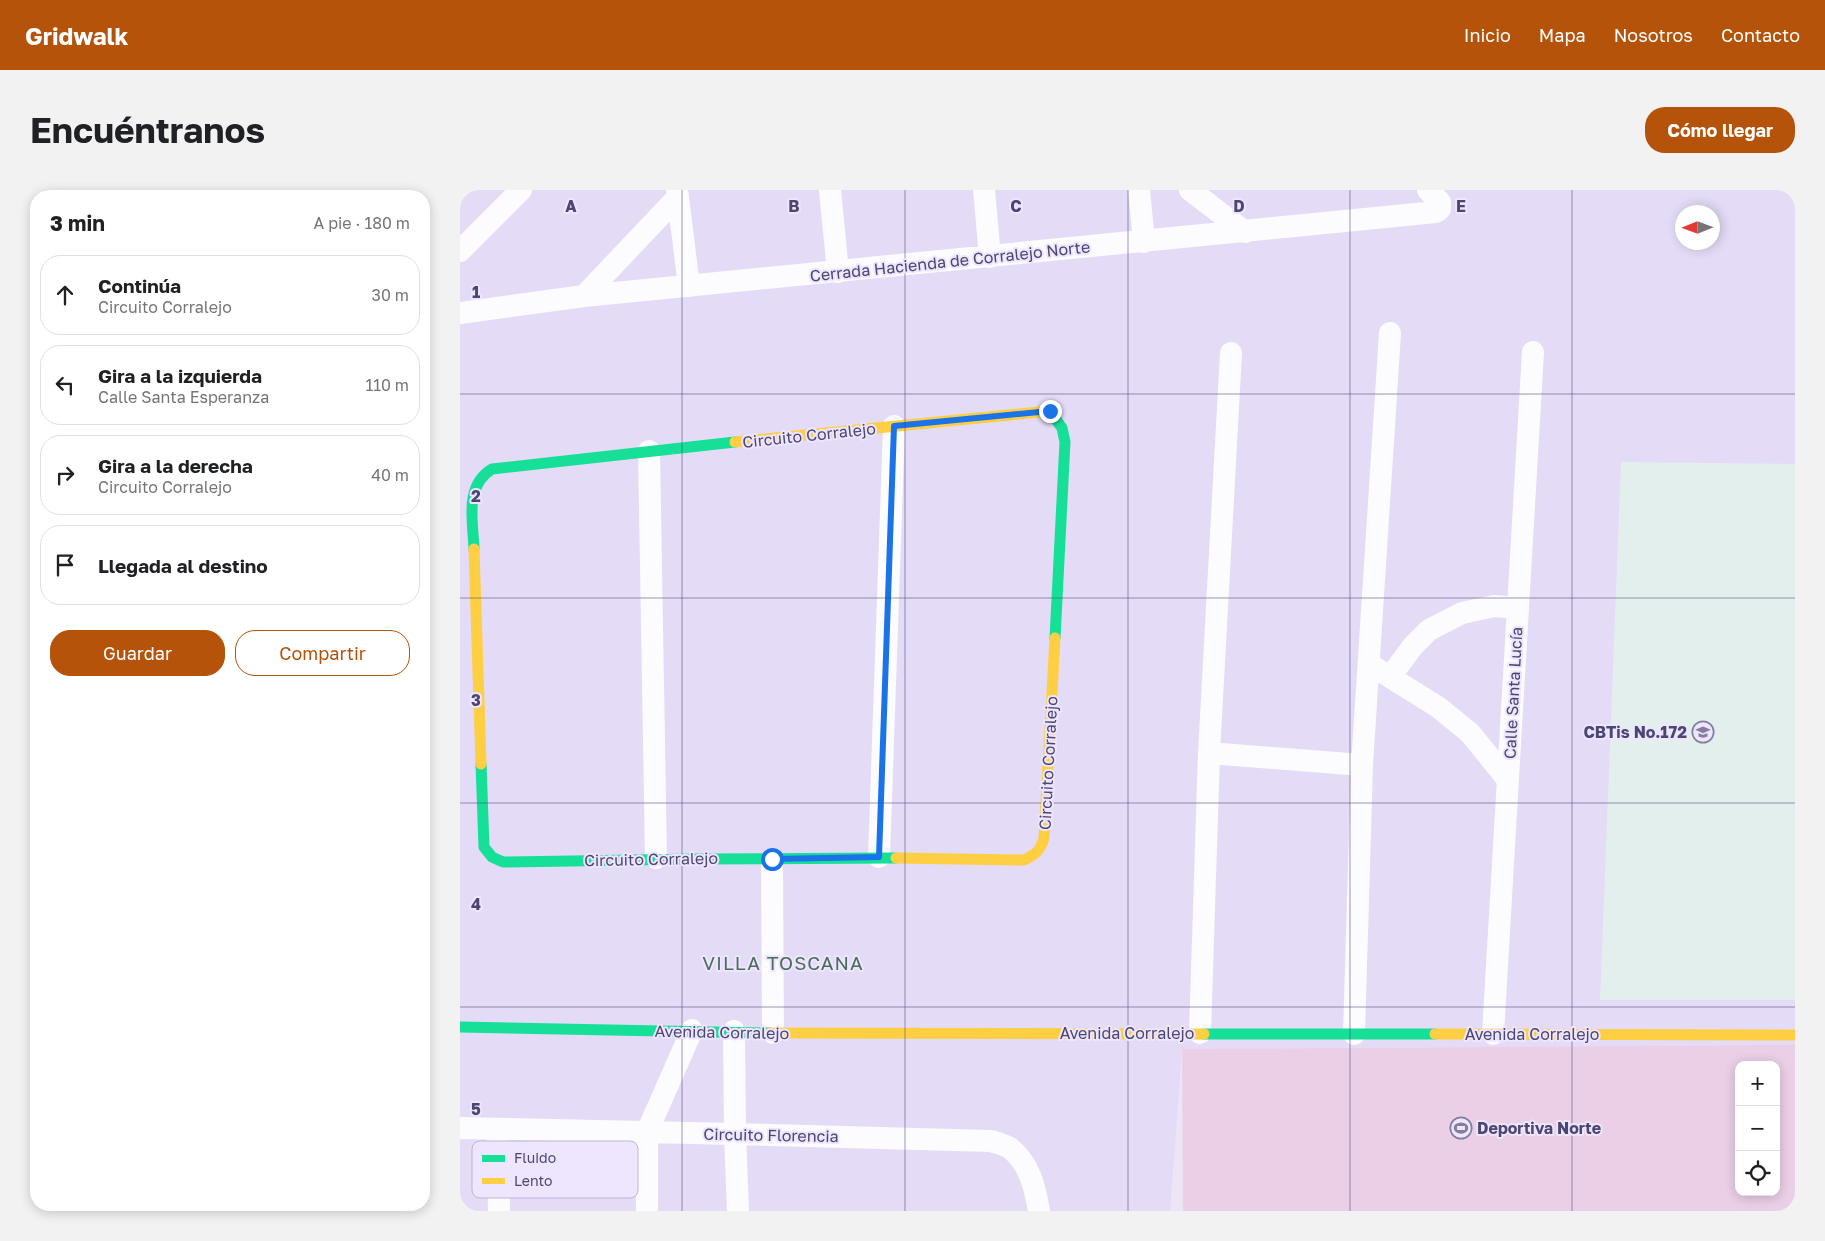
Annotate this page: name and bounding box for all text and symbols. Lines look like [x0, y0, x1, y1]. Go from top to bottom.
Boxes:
text: Gridwalk [25, 21, 129, 50]
text: Inicio [1464, 24, 1511, 46]
text: Mapa [1539, 24, 1586, 46]
text: Nosotros [1614, 24, 1693, 46]
text: Contacto [1721, 24, 1800, 46]
button: Cómo llegar [1645, 107, 1795, 153]
text: Encuéntranos [30, 109, 265, 151]
text: A [565, 196, 577, 216]
text: B [788, 196, 800, 216]
text: C [1010, 196, 1022, 216]
text: D [1233, 196, 1245, 216]
text: E [1456, 196, 1466, 216]
north arrow [1675, 205, 1720, 250]
text: 3 min [50, 210, 105, 236]
text: A pie · 180 m [313, 213, 410, 233]
street label: Cerrada Hacienda de Corralejo Norte [809, 236, 1091, 286]
text: Continúa [98, 274, 181, 297]
icon: ahead [51, 281, 79, 309]
text: 1 [472, 282, 480, 302]
text: 30 m [372, 285, 409, 305]
text: Circuito Corralejo [98, 297, 232, 317]
text: Gira a la izquierda [98, 364, 262, 387]
icon: left [51, 371, 79, 399]
text: 110 m [365, 375, 409, 395]
text: Calle Santa Esperanza [98, 387, 269, 407]
route end [1039, 400, 1062, 423]
street label: Circuito Corralejo [741, 418, 877, 452]
text: Gira a la derecha [98, 454, 253, 477]
icon: right [51, 461, 79, 489]
text: 40 m [371, 465, 409, 485]
text: Circuito Corralejo [98, 477, 232, 497]
text: 2 [471, 486, 481, 506]
icon: arrive [51, 551, 79, 579]
text: Llegada al destino [98, 554, 268, 577]
street label: Calle Santa Lucía [1500, 626, 1526, 760]
button: Guardar [50, 630, 225, 676]
button: Compartir [235, 630, 410, 676]
text: 3 [471, 690, 481, 710]
street label: Circuito Corralejo [1035, 696, 1061, 830]
school or university icon: CBTis No.172 [1691, 720, 1715, 744]
place label: CBTis No.172 [1583, 722, 1687, 742]
street label: Circuito Corralejo [584, 848, 718, 870]
route start [761, 848, 784, 871]
text: 4 [471, 894, 481, 914]
district label: VILLA TOSCANA [702, 951, 864, 974]
street label: Avenida Corralejo [654, 1021, 790, 1043]
street label: Avenida Corralejo [1060, 1023, 1194, 1043]
street label: Avenida Corralejo [1465, 1024, 1599, 1044]
map controls [1735, 1061, 1780, 1196]
button: + [1735, 1061, 1780, 1106]
text: 5 [471, 1099, 481, 1119]
button: − [1735, 1106, 1780, 1151]
sports icon: Deportiva Norte [1449, 1116, 1473, 1140]
place label: Deportiva Norte [1477, 1118, 1601, 1138]
street label: Circuito Florencia [703, 1124, 839, 1146]
legend [472, 1141, 638, 1198]
text: Fluido [514, 1149, 556, 1166]
button: locate [1735, 1151, 1780, 1196]
text: Lento [514, 1172, 552, 1189]

